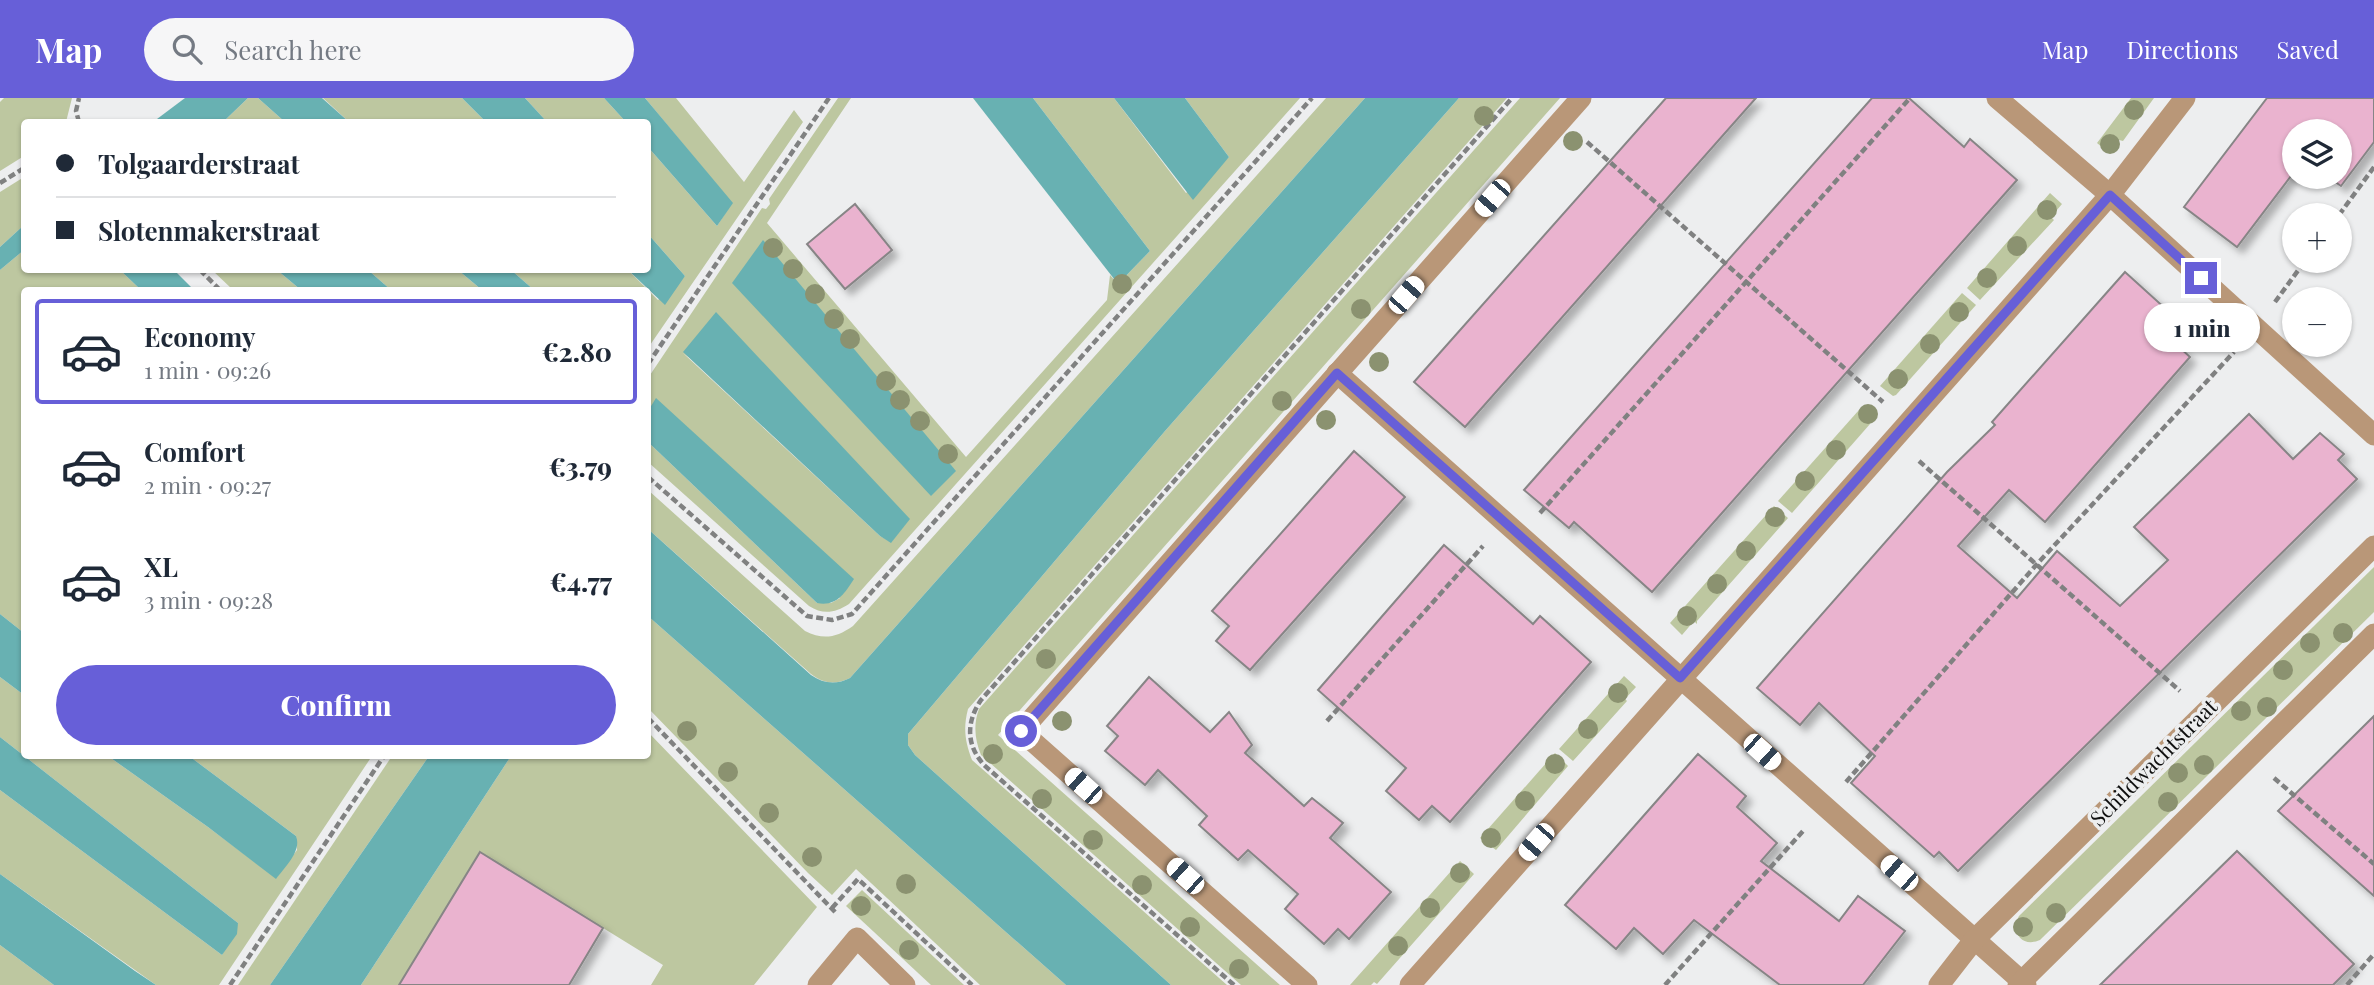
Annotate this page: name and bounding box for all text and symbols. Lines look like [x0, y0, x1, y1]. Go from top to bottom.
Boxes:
search box [144, 18, 634, 81]
text: Map [35, 27, 102, 71]
icon: search [168, 30, 206, 68]
text: Search here [224, 32, 362, 67]
text: Map [2042, 33, 2088, 65]
text: Directions [2126, 33, 2239, 65]
text: Saved [2277, 33, 2339, 65]
map controls [2282, 119, 2352, 357]
button: layers [2282, 119, 2352, 189]
text: Tolgaarderstraat [98, 146, 300, 181]
car [1471, 175, 1514, 221]
button: + [2282, 203, 2352, 273]
text: Slotenmakerstraat [98, 213, 320, 248]
route end [2185, 262, 2217, 294]
car [1385, 272, 1428, 318]
button: − [2282, 287, 2352, 357]
callout: 1 min [2143, 302, 2259, 352]
text: 1 min [2174, 312, 2230, 343]
text: Economy [144, 319, 255, 354]
icon: car [60, 320, 123, 383]
text: €2.80 [542, 334, 612, 369]
text: 1 min · 09:26 [144, 354, 271, 385]
text: Comfort [144, 434, 245, 469]
icon: car [60, 435, 123, 498]
text: €3.79 [549, 449, 612, 484]
text: 2 min · 09:27 [144, 469, 271, 500]
text: XL [144, 549, 178, 584]
icon: car [60, 550, 123, 613]
text: €4.77 [550, 564, 612, 599]
text: 3 min · 09:28 [144, 584, 273, 615]
button: Confirm [56, 665, 616, 745]
street label: Schildwachtstraat [2083, 692, 2223, 831]
route start [1005, 715, 1037, 747]
car [1740, 730, 1785, 774]
car [1061, 764, 1106, 808]
car [1515, 819, 1558, 865]
car [1877, 851, 1922, 895]
car [1163, 854, 1208, 898]

